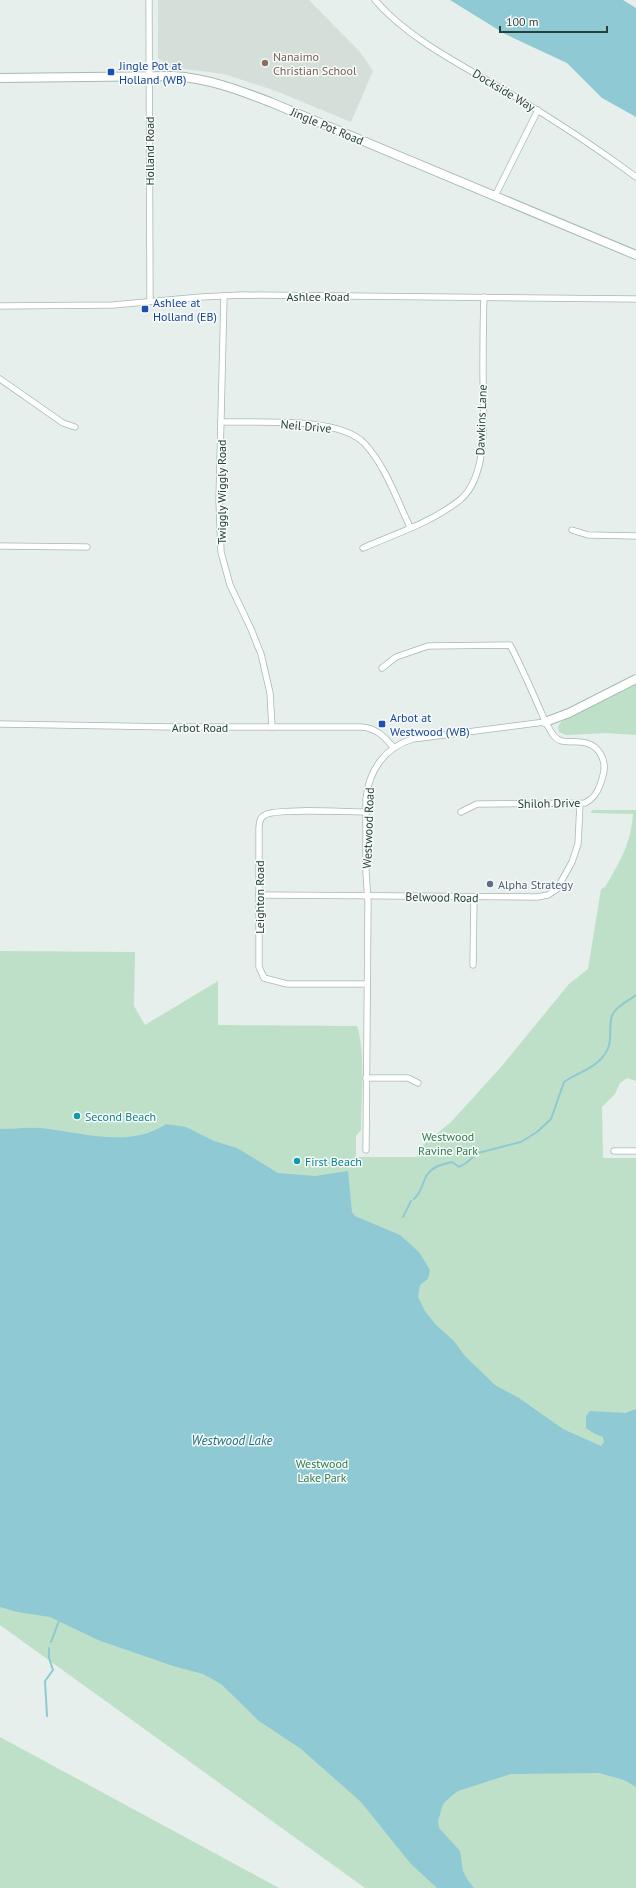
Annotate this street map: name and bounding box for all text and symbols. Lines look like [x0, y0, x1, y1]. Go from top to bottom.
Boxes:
scale bar [500, 8, 607, 34]
text: 100 m [506, 14, 539, 29]
place label: Nanaimo Christian School [273, 49, 357, 78]
place label: Jingle Pot at Holland (WB) [118, 58, 186, 87]
marker: Nanaimo Christian School [260, 58, 270, 68]
street label: Dockside Way [470, 65, 538, 115]
marker: Jingle Pot at Holland (WB) [106, 67, 116, 77]
street label: Jingle Pot Road [287, 103, 366, 148]
street label: Holland Road [142, 116, 157, 186]
street label: Ashlee Road [287, 289, 349, 304]
place label: Ashlee at Holland (EB) [153, 295, 217, 324]
marker: Ashlee at Holland (EB) [140, 304, 150, 314]
street label: Dawkins Lane [472, 384, 490, 456]
street label: Neil Drive [280, 416, 332, 436]
street label: Twiggly Wiggly Road [214, 439, 229, 545]
place label: Arbot at Westwood (WB) [390, 710, 470, 739]
marker: Arbot at Westwood (WB) [377, 719, 387, 729]
street label: Arbot Road [172, 720, 228, 735]
street label: Westwood Road [359, 787, 377, 869]
street label: Shiloh Drive [517, 795, 581, 811]
street label: Leighton Road [252, 860, 267, 934]
place label: Alpha Strategy [498, 877, 574, 892]
marker: Alpha Strategy [485, 879, 495, 889]
street label: Belwood Road [405, 889, 479, 905]
place label: Second Beach [85, 1109, 156, 1124]
marker: Second Beach [72, 1111, 82, 1121]
park label: Westwood Ravine Park [418, 1129, 478, 1158]
place label: First Beach [305, 1154, 362, 1169]
marker: First Beach [292, 1156, 302, 1166]
water label: Westwood Lake [192, 1432, 272, 1449]
park label: Westwood Lake Park [296, 1456, 348, 1485]

